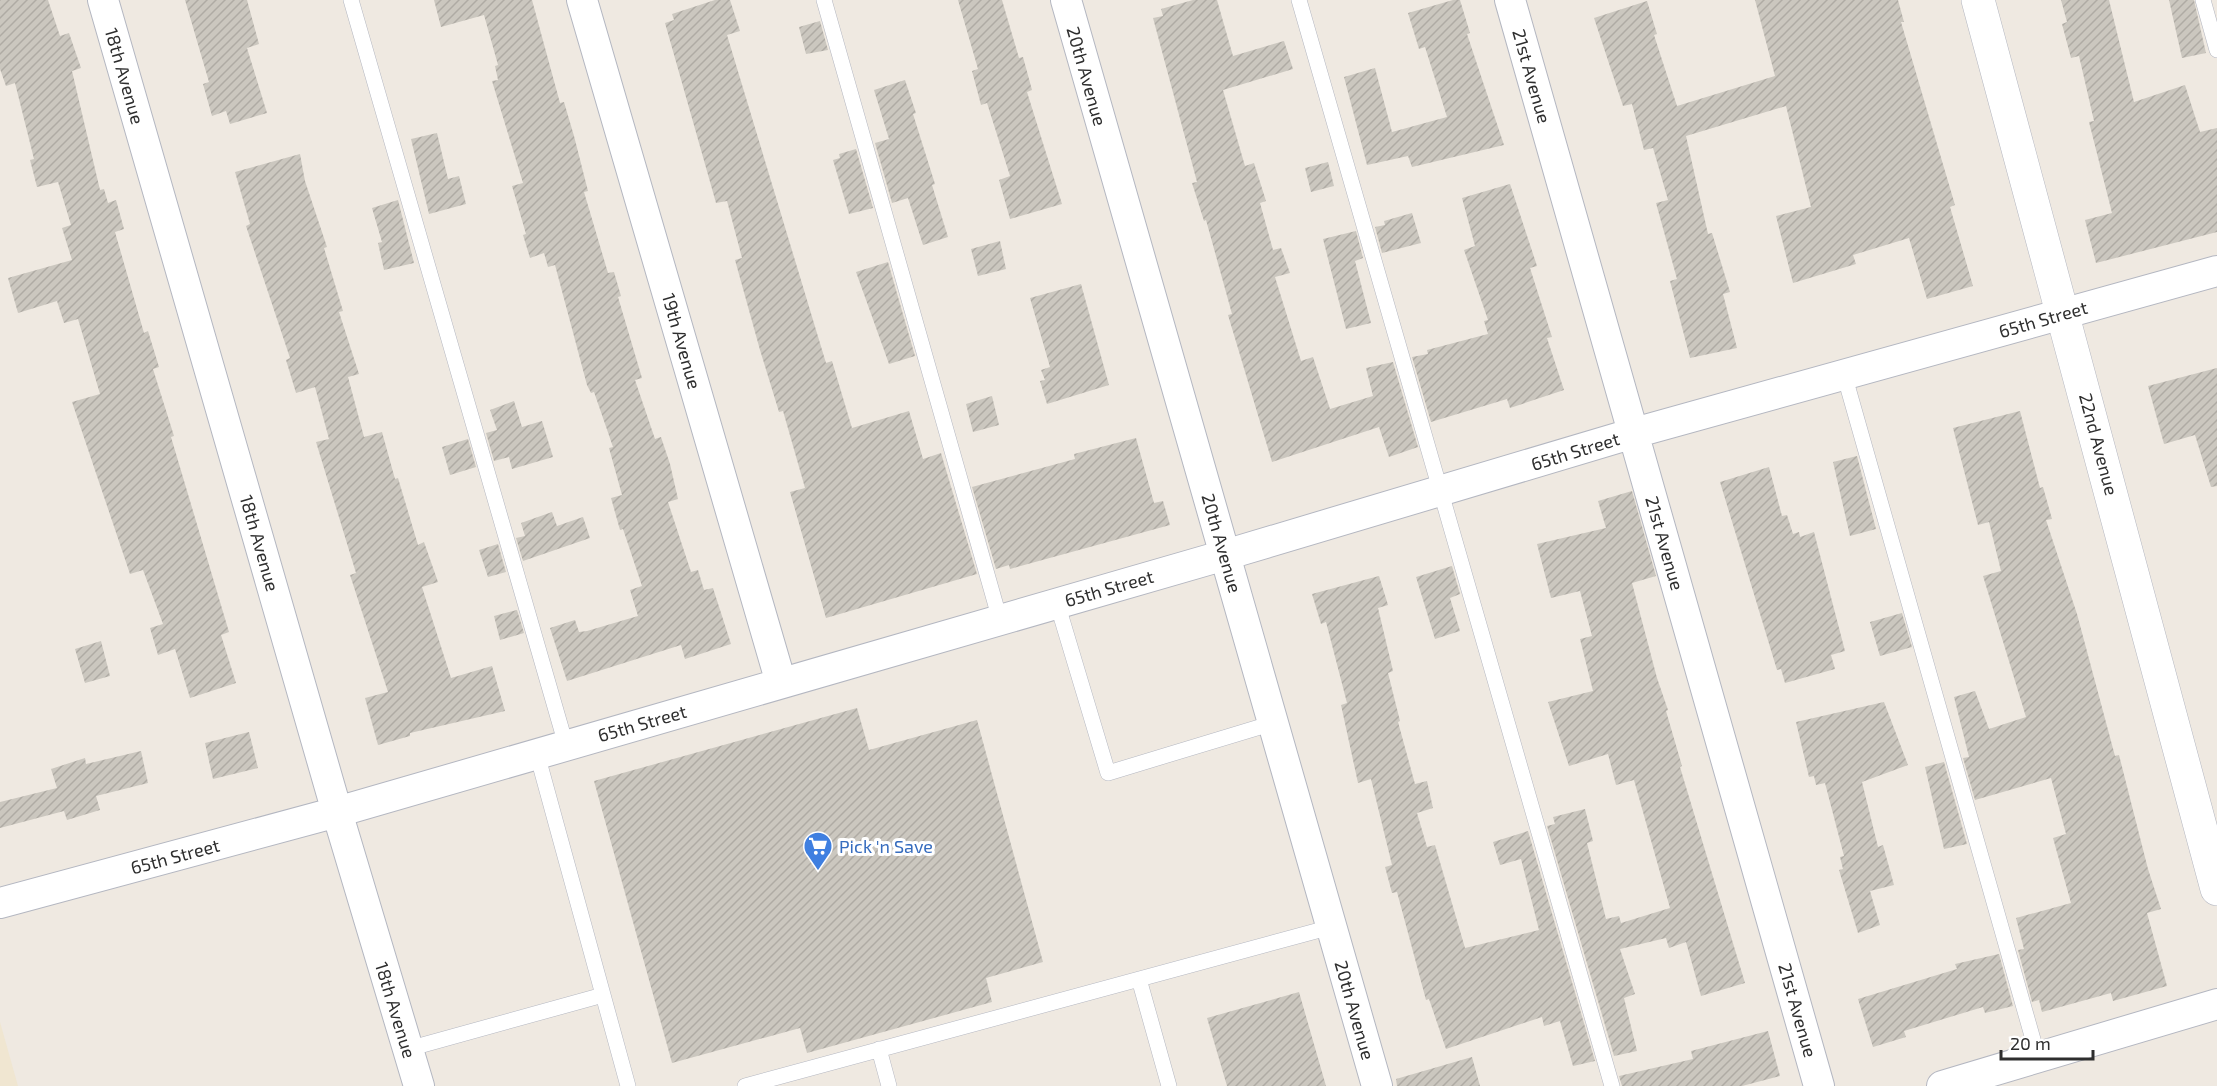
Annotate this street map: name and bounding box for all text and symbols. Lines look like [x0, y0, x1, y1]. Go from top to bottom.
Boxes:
street label: 20th Avenue [1062, 24, 1112, 128]
street label: 18th Avenue [101, 25, 149, 127]
street label: 21st Avenue [1508, 26, 1556, 126]
street label: 19th Avenue [658, 291, 706, 391]
street label: 65th Street [1996, 296, 2090, 342]
street label: 22nd Avenue [2075, 390, 2123, 498]
street label: 65th Street [1528, 427, 1622, 475]
street label: 20th Avenue [1197, 491, 1247, 595]
street label: 18th Avenue [236, 492, 284, 594]
street label: 21st Avenue [1641, 493, 1689, 593]
street label: 65th Street [1062, 565, 1156, 611]
street label: 65th Street [595, 700, 689, 746]
supermarket icon: Pick 'n Save [802, 830, 834, 872]
street label: 65th Street [128, 834, 222, 878]
place label: Pick 'n Save [839, 835, 933, 857]
street label: 20th Avenue [1330, 958, 1380, 1062]
street label: 18th Avenue [371, 959, 421, 1061]
street label: 21st Avenue [1774, 960, 1822, 1060]
scale bar [2001, 1023, 2092, 1061]
text: 20 m [2010, 1032, 2051, 1054]

